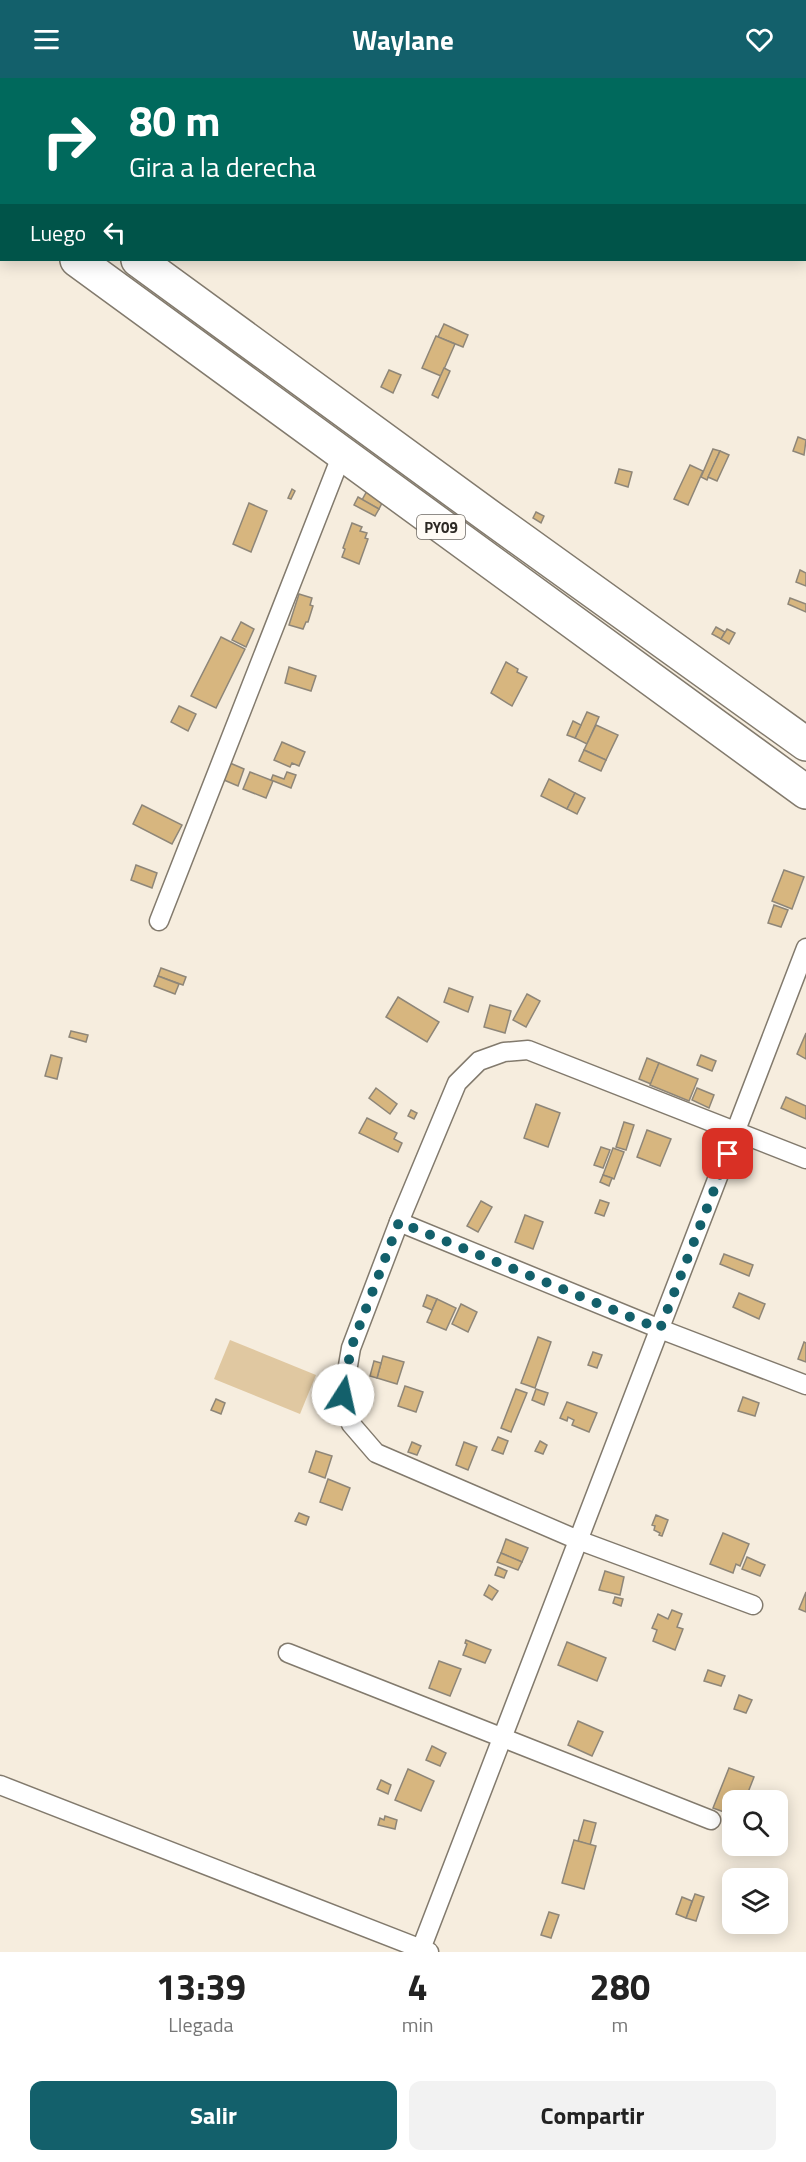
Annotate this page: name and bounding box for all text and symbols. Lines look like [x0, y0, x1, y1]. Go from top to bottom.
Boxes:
text: Waylane [352, 19, 454, 60]
icon: menu [30, 23, 63, 56]
icon: heart [743, 23, 776, 56]
text: 80 m [129, 88, 221, 152]
icon: right [30, 102, 108, 180]
text: Gira a la derecha [129, 146, 316, 187]
text: Luego [30, 216, 86, 250]
icon: left [98, 216, 131, 249]
road number: PY09 [417, 515, 465, 539]
pin [702, 1128, 753, 1179]
icon: arrive [711, 1137, 744, 1170]
position arrow [311, 1363, 375, 1427]
map controls [722, 1790, 788, 1934]
button: search [722, 1790, 788, 1856]
button: layers [722, 1868, 788, 1934]
text: 13:39 [156, 1959, 246, 2014]
text: 4 [408, 1959, 428, 2014]
text: 280 [590, 1959, 650, 2014]
text: Llegada [168, 2009, 233, 2040]
text: min [402, 2009, 434, 2040]
text: m [611, 2009, 628, 2040]
button: Salir [30, 2081, 397, 2150]
button: Compartir [409, 2081, 776, 2150]

